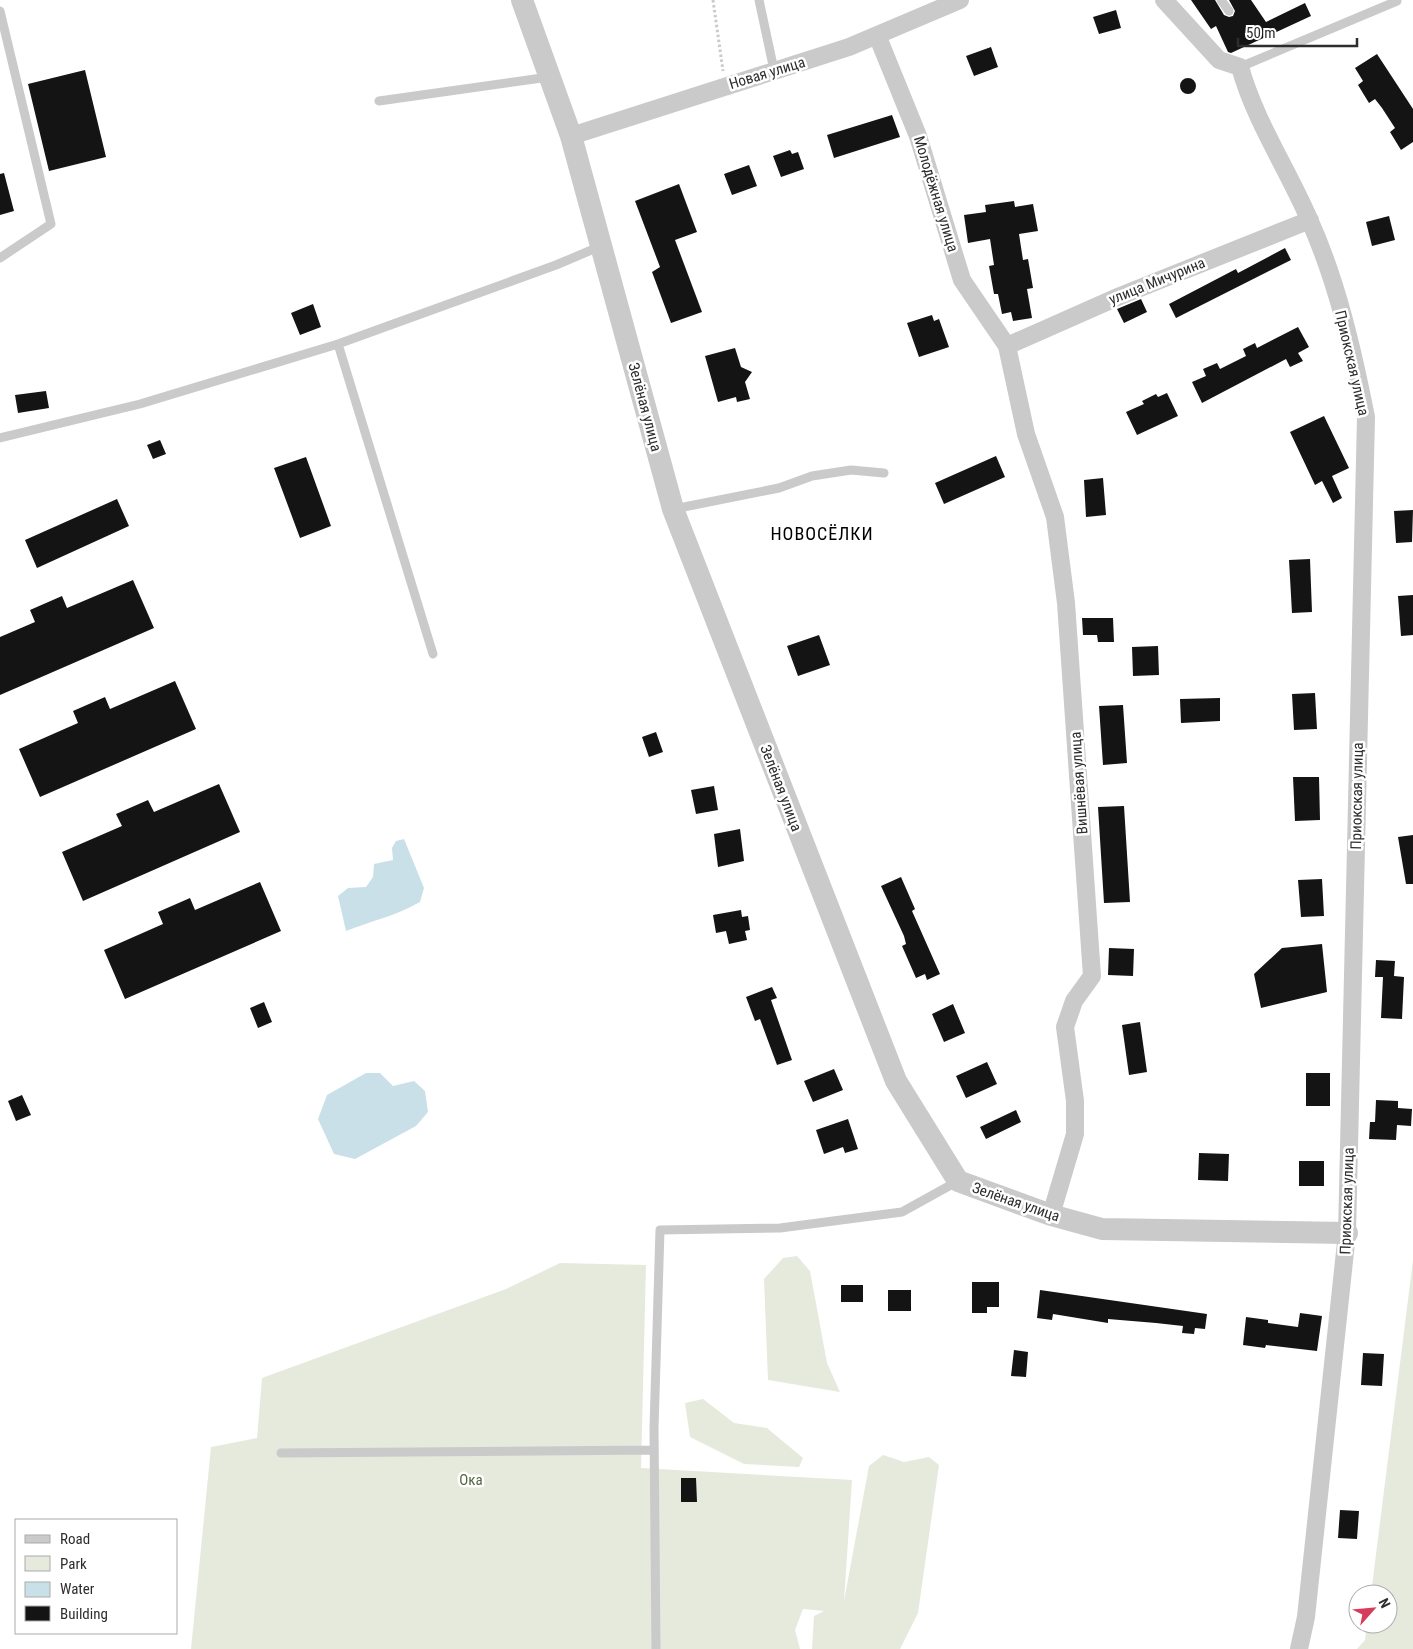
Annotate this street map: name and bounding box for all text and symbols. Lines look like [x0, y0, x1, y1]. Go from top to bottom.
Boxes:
scale bar [1238, 15, 1357, 47]
text: 50 m [1246, 24, 1276, 42]
street label: Новая улица [727, 53, 807, 93]
street label: Молодёжная улица [910, 134, 962, 254]
street label: улица Мичурина [1106, 254, 1208, 308]
street label: Приокская улица [1331, 309, 1373, 417]
street label: Зелёная улица [624, 361, 666, 453]
district label: НОВОСЁЛКИ [770, 523, 874, 544]
street label: Вишнёвая улица [1066, 731, 1092, 835]
street label: Зелёная улица [756, 742, 806, 834]
street label: Приокская улица [1347, 742, 1367, 850]
street label: Приокская улица [1336, 1147, 1358, 1255]
street label: Зелёная улица [970, 1179, 1062, 1225]
park label: Ока [459, 1471, 483, 1489]
legend [15, 1519, 178, 1634]
text: Road [60, 1530, 90, 1548]
text: Park [60, 1555, 87, 1573]
text: Water [60, 1580, 95, 1598]
north arrow [1348, 1584, 1398, 1634]
text: N [1376, 1596, 1394, 1611]
text: Building [60, 1605, 108, 1623]

